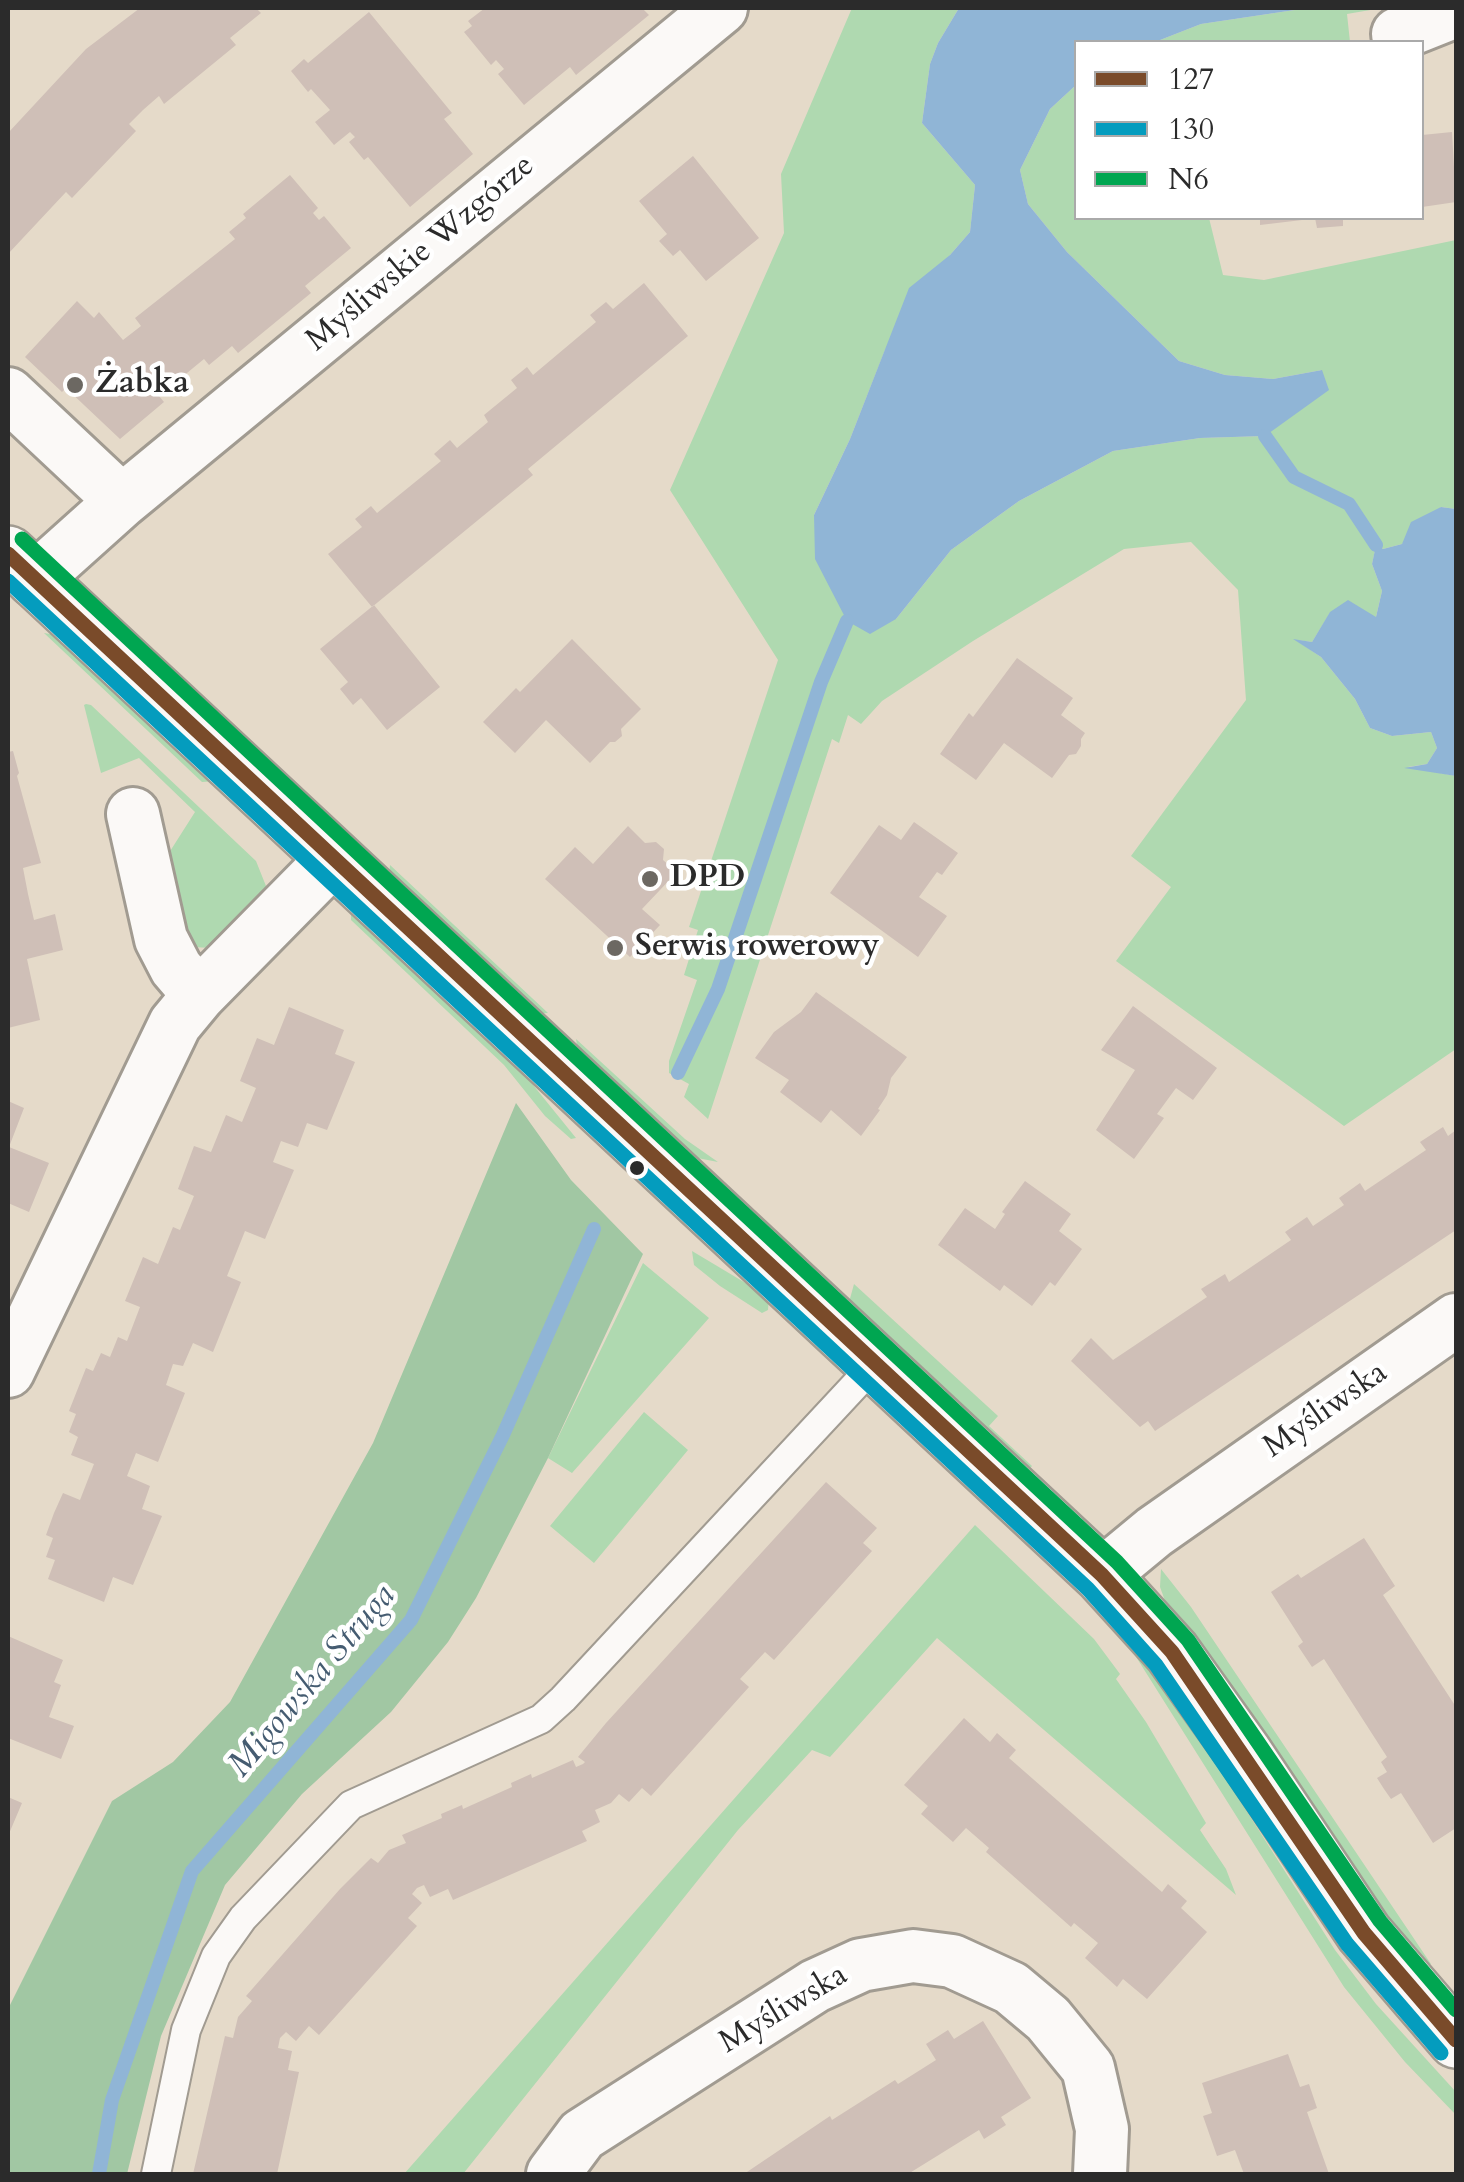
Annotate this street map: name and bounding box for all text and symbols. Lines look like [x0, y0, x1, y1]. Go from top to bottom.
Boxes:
legend [1074, 40, 1424, 220]
text: 127 [1168, 59, 1214, 100]
text: 130 [1168, 109, 1214, 150]
street label: Myśliwskie Wzgórze [299, 147, 543, 361]
text: N6 [1168, 159, 1209, 200]
place label: Żabka [95, 366, 189, 404]
marker: Żabka [64, 374, 86, 396]
place label: DPD [670, 860, 745, 898]
marker: DPD [639, 868, 661, 890]
place label: Serwis rowerowy [635, 929, 879, 967]
marker: Serwis rowerowy [604, 937, 626, 959]
unlabelled marker [627, 1158, 647, 1178]
street label: Myśliwska [1257, 1354, 1395, 1468]
water label: Migowska Struga [220, 1577, 406, 1787]
street label: Myśliwska [713, 1957, 855, 2063]

